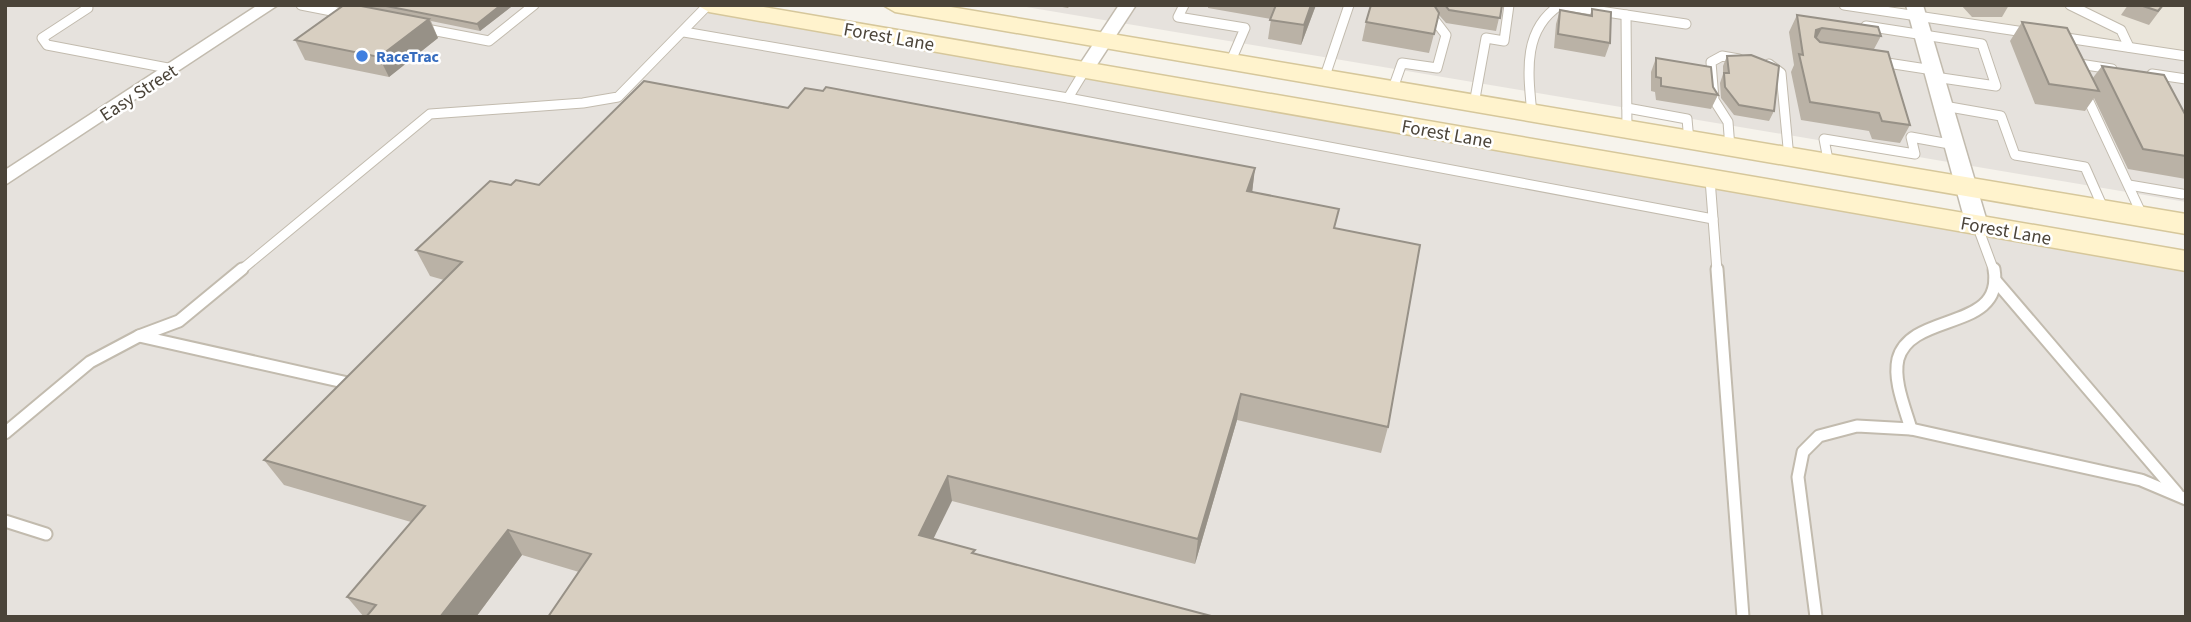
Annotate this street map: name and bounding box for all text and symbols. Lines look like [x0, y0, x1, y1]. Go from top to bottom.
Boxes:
street label: Forest Lane [841, 16, 936, 59]
place label: RaceTrac [376, 46, 440, 68]
marker: RaceTrac [354, 48, 370, 64]
street label: Easy Street [95, 58, 183, 128]
street label: Forest Lane [1399, 113, 1494, 156]
street label: Forest Lane [1958, 210, 2053, 253]

